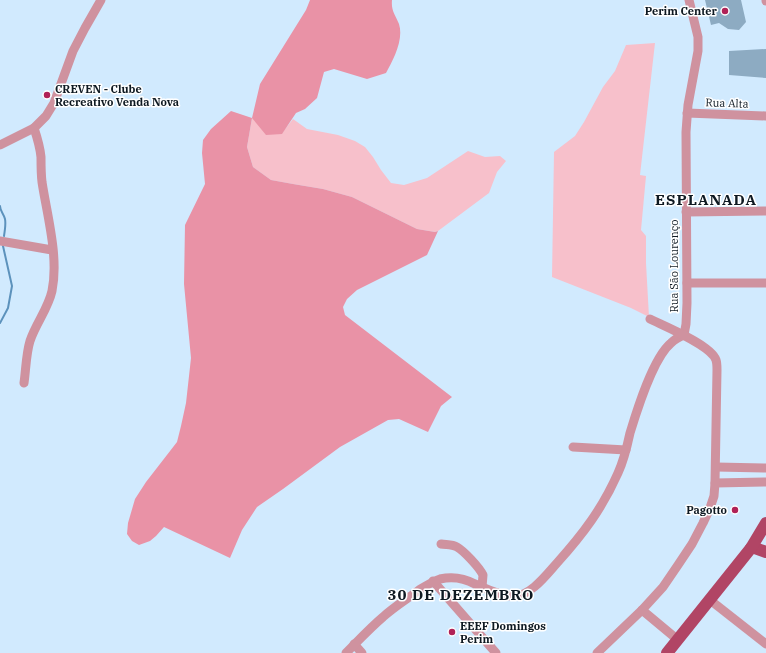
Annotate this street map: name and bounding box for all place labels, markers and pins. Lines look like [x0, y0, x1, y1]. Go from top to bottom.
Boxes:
place label: Perim Center [645, 4, 718, 18]
marker: Perim Center [720, 6, 730, 16]
place label: CREVEN - Clube Recreativo Venda Nova [55, 82, 179, 109]
marker: CREVEN - Clube Recreativo Venda Nova [42, 90, 52, 100]
place label: Pagotto [686, 503, 727, 517]
marker: Pagotto [730, 505, 740, 515]
place label: EEEF Domingos Perim [460, 619, 546, 646]
marker: EEEF Domingos Perim [447, 627, 457, 637]

